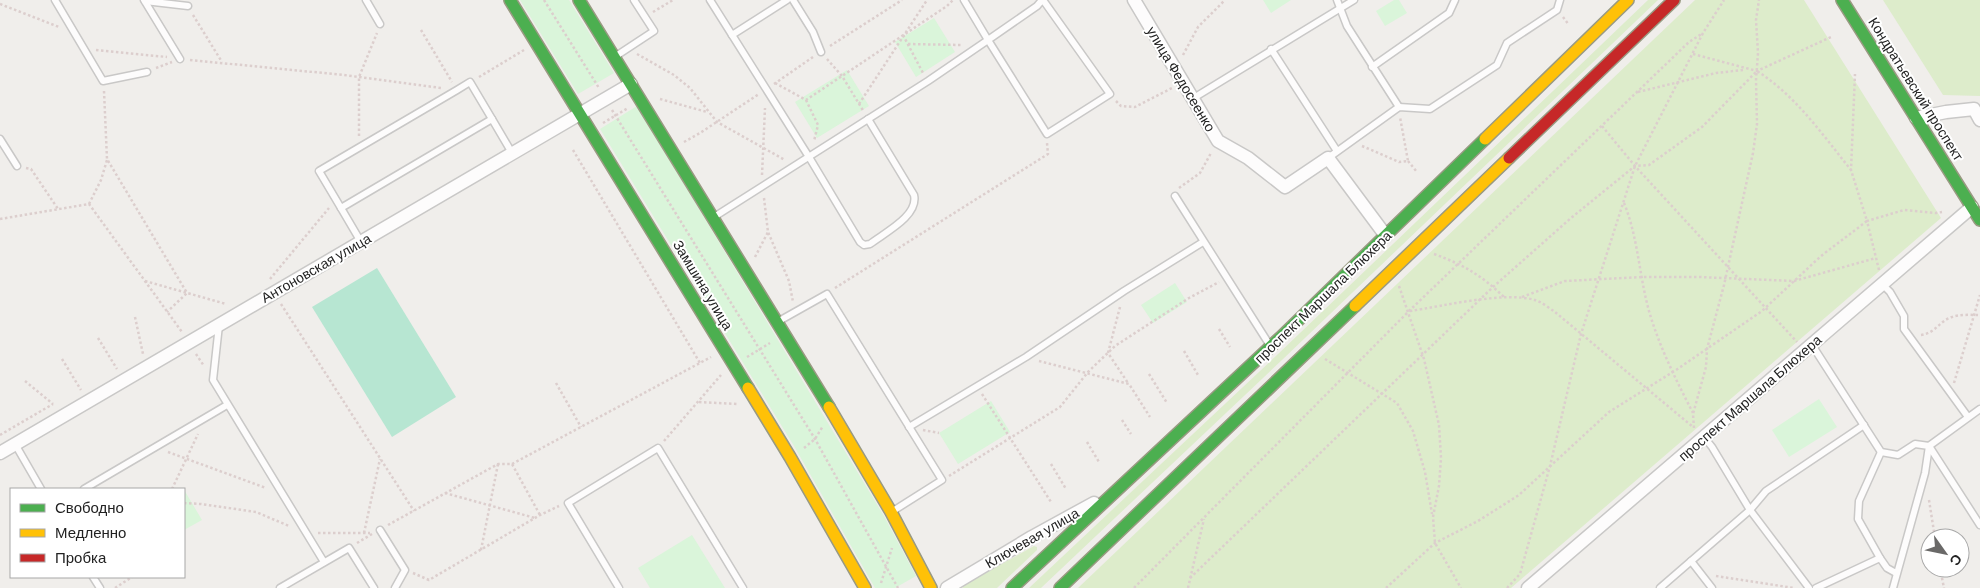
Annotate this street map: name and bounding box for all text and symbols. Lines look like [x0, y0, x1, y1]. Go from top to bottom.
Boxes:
street label: Кондратьевский проспект [1865, 14, 1968, 164]
street label: улица Федосеенко [1143, 23, 1220, 135]
street label: проспект Маршала Блюхера [1251, 227, 1395, 367]
street label: Антоновская улица [258, 229, 374, 306]
street label: Замшина улица [670, 237, 737, 333]
street label: проспект Маршала Блюхера [1675, 331, 1825, 464]
legend [10, 488, 185, 578]
text: Свободно [55, 498, 124, 516]
street label: Ключевая улица [982, 504, 1082, 571]
text: Медленно [55, 523, 126, 541]
north arrow [1920, 528, 1970, 578]
text: Пробка [55, 548, 107, 566]
text: С [1946, 551, 1966, 569]

